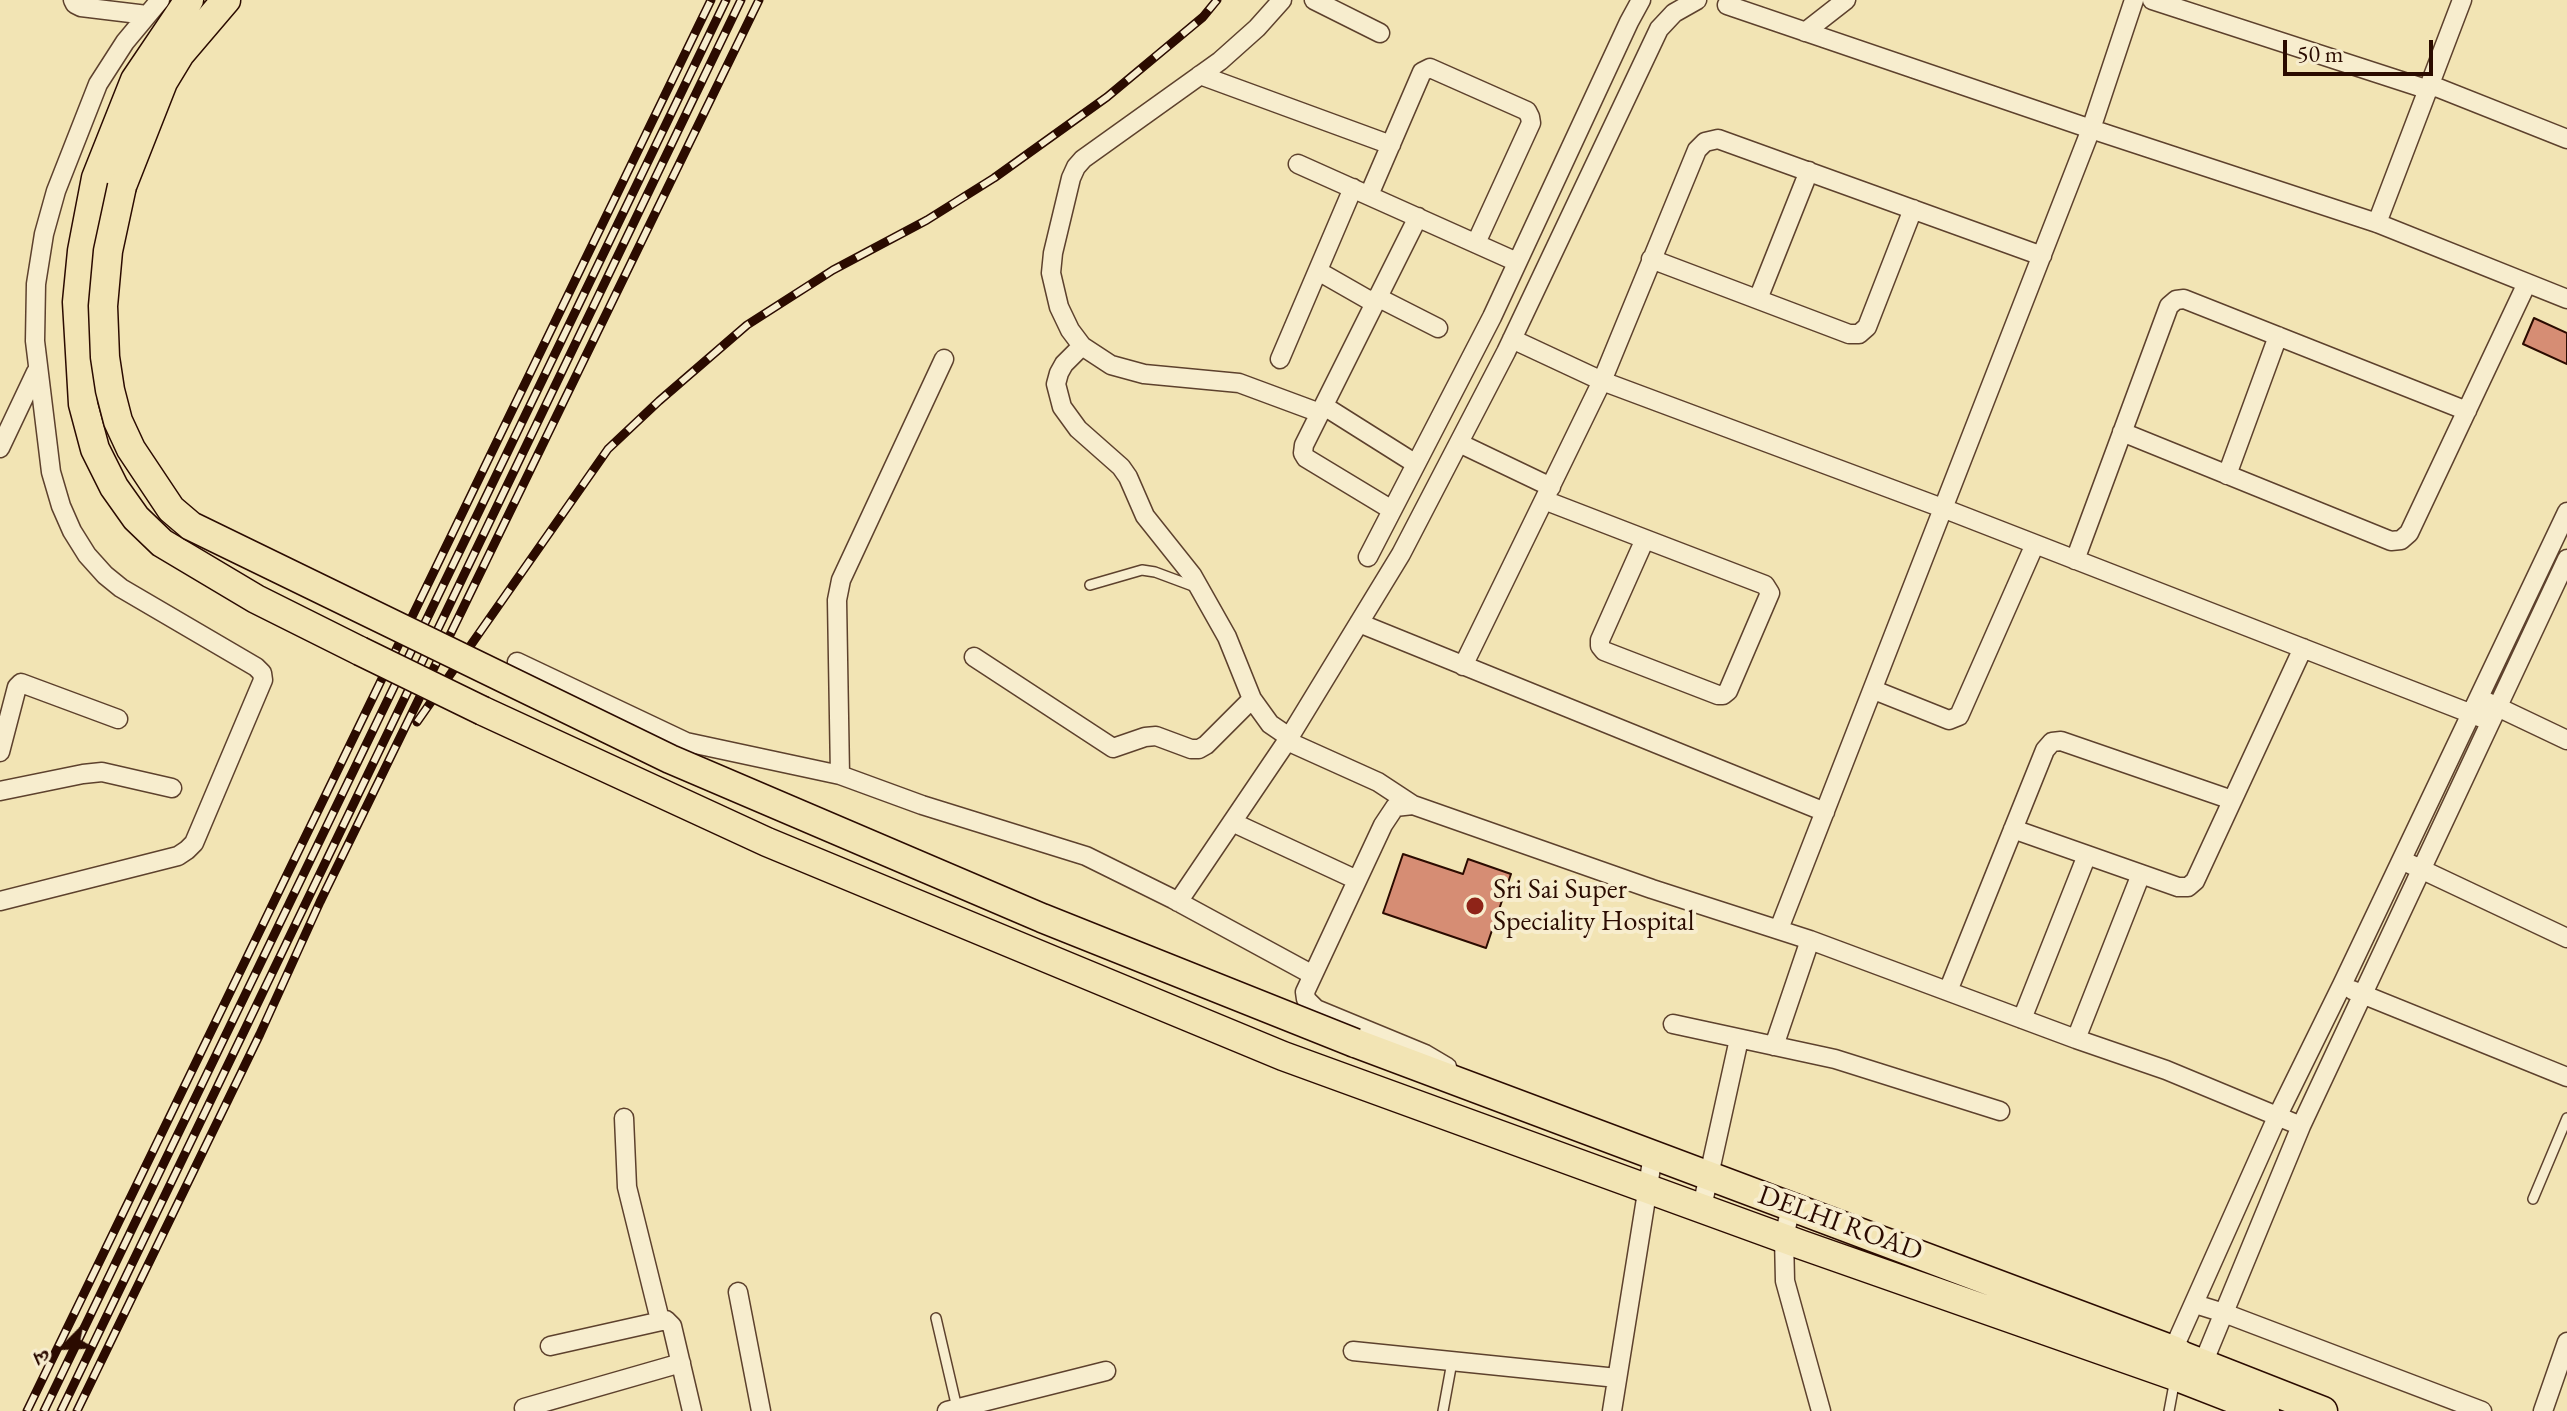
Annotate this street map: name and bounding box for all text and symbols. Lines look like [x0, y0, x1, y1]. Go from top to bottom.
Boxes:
scale bar [2287, 24, 2437, 74]
text: 50 m [2297, 38, 2344, 69]
place label: Sri Sai Super Speciality Hospital [1493, 873, 1695, 939]
marker: Sri Sai Super Speciality Hospital [1464, 895, 1486, 917]
street label: DELHI ROAD [1753, 1179, 1927, 1269]
north arrow [24, 1307, 104, 1387]
text: उ [26, 1346, 57, 1368]

